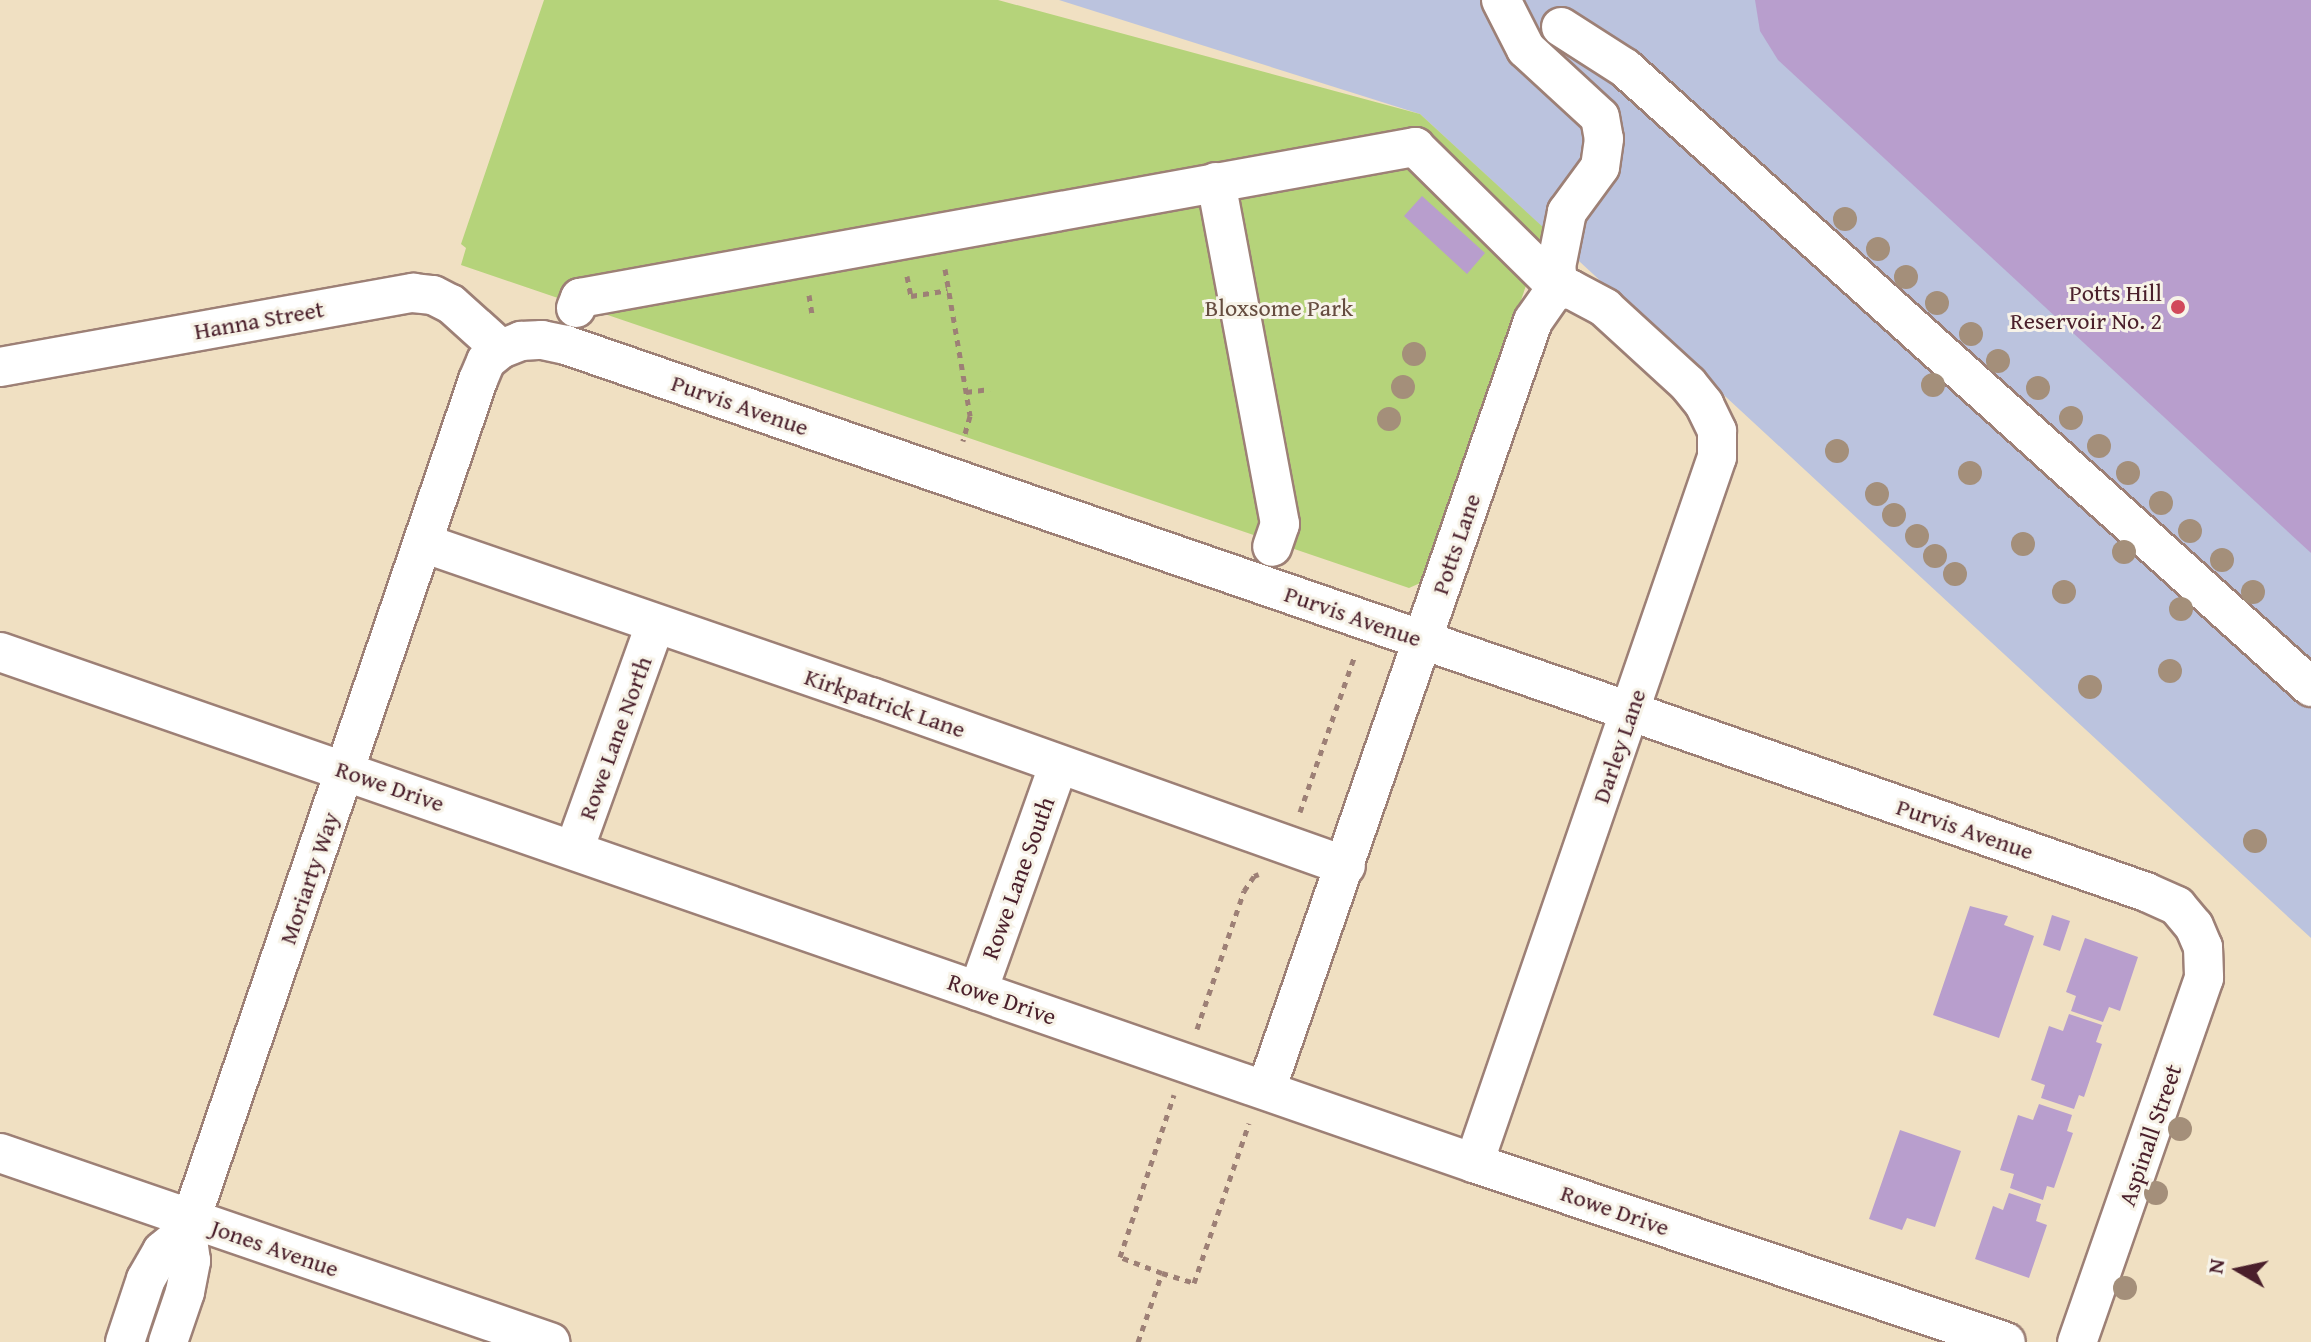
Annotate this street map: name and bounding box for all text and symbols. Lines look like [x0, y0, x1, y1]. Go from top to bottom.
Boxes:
place label: Potts Hill Reservoir No. 2 [2010, 279, 2162, 335]
street label: Hanna Street [192, 294, 326, 346]
park label: Bloxsome Park [1205, 294, 1353, 322]
marker: Potts Hill Reservoir No. 2 [2169, 298, 2187, 316]
street label: Purvis Avenue [668, 368, 812, 442]
street label: Potts Lane [1425, 490, 1487, 598]
street label: Purvis Avenue [1281, 579, 1425, 653]
street label: Rowe Lane North [572, 652, 658, 824]
street label: Kirkpatrick Lane [801, 662, 969, 744]
street label: Darley Lane [1586, 685, 1652, 807]
street label: Rowe Drive [332, 754, 448, 818]
street label: Purvis Avenue [1893, 792, 2037, 866]
street label: Rowe Lane South [975, 793, 1061, 963]
street label: Moriarty Way [273, 808, 345, 948]
street label: Rowe Drive [944, 967, 1060, 1031]
street label: Aspinall Street [2112, 1060, 2188, 1210]
street label: Rowe Drive [1557, 1178, 1673, 1242]
street label: Jones Avenue [207, 1213, 343, 1283]
north arrow [2199, 1230, 2279, 1310]
text: N [2198, 1256, 2232, 1276]

